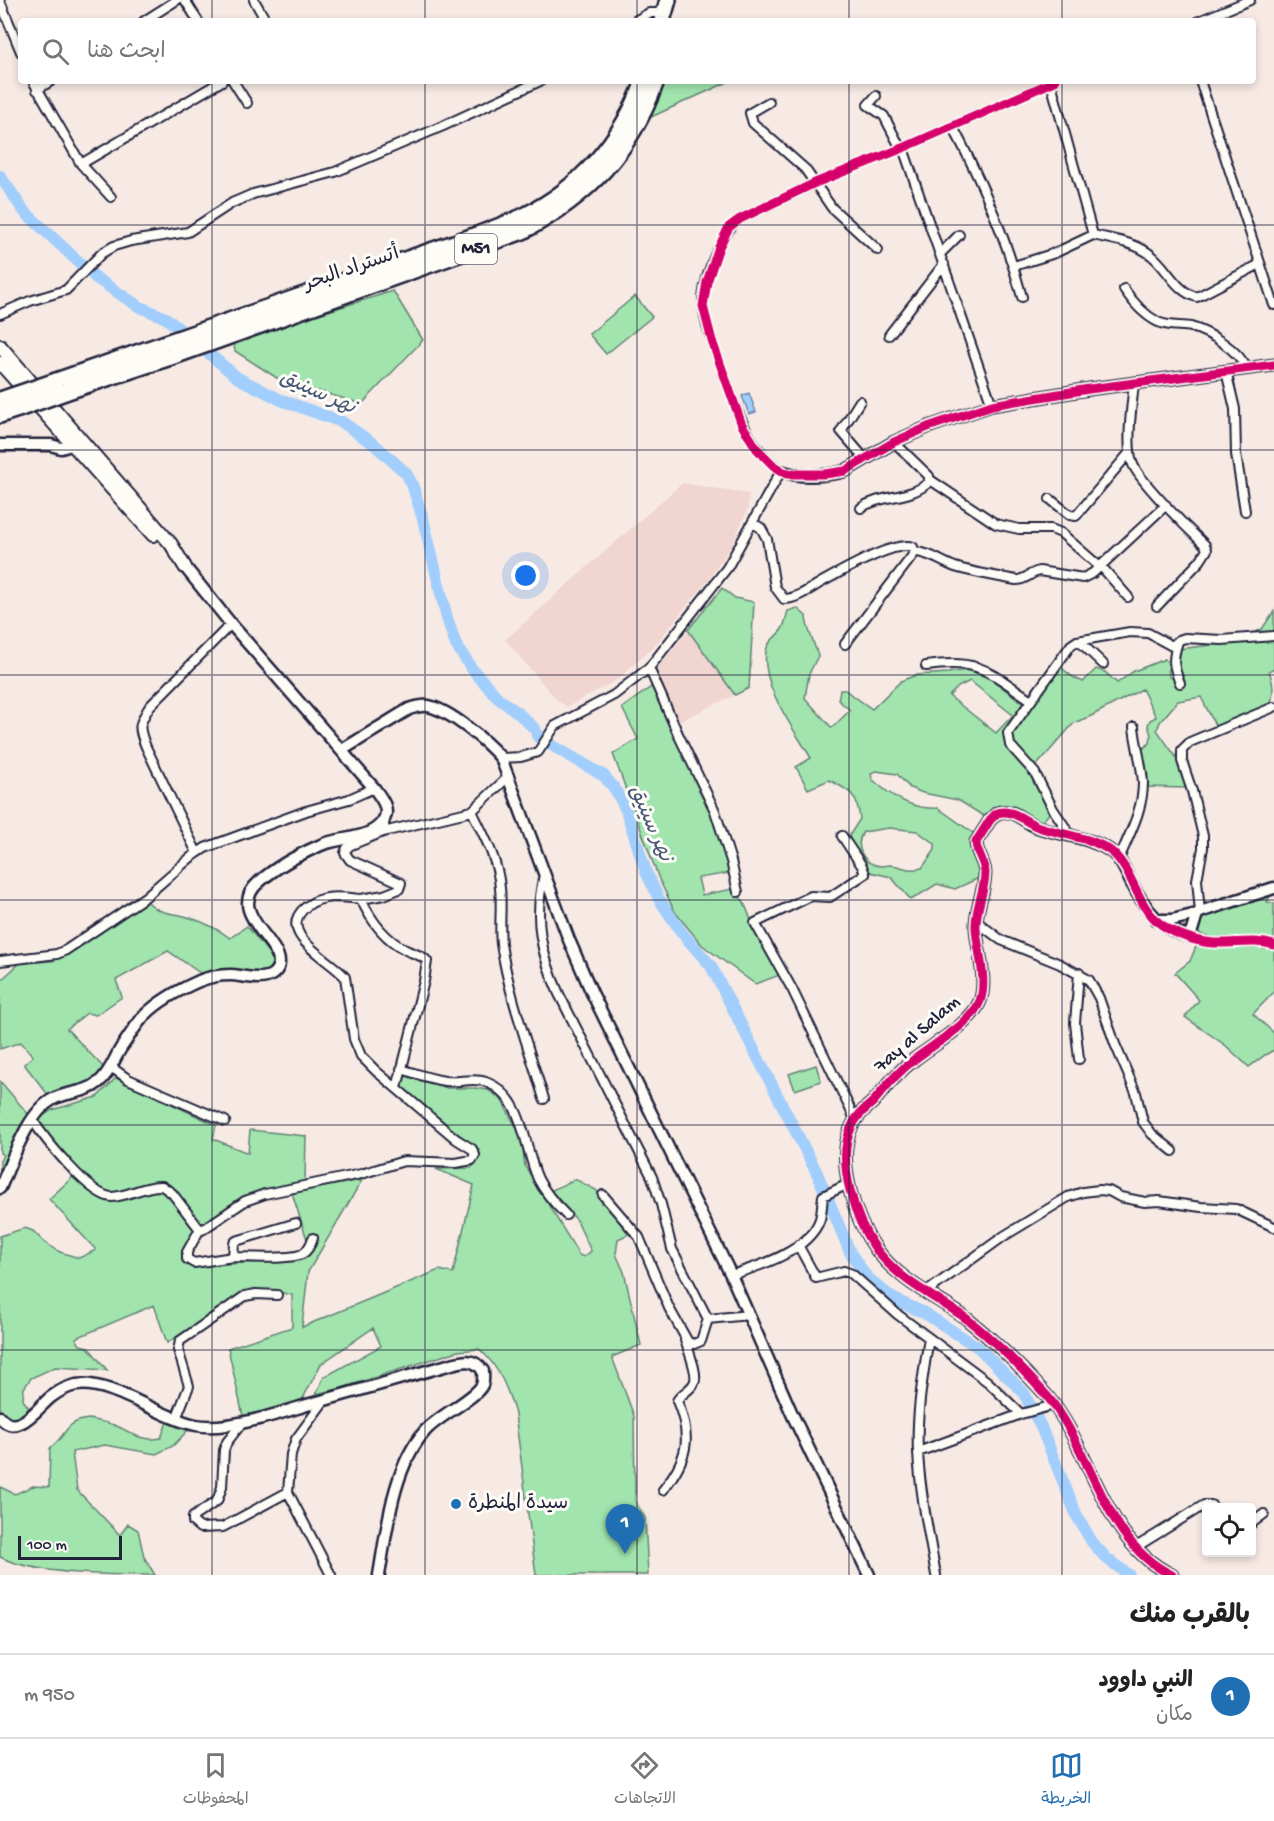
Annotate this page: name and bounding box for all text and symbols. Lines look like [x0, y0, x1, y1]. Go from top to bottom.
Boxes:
search box [18, 18, 1256, 84]
icon: search [39, 35, 72, 68]
text: ابحث هنا [87, 40, 166, 66]
road number: M51 [455, 234, 497, 264]
street label: أتستراد البحر [298, 240, 403, 298]
water label: نهر سينيق [275, 366, 361, 423]
your location [511, 561, 540, 590]
water label: نهر سينيق [622, 782, 677, 868]
street label: 7ay al Salam [870, 991, 966, 1079]
place label: سيدة المنطرة [468, 1492, 568, 1516]
marker: سيدة المنطرة [449, 1497, 463, 1511]
map controls [1202, 1503, 1256, 1557]
button: locate [1202, 1503, 1256, 1557]
pin: 1 [606, 1504, 644, 1554]
scale bar [18, 1533, 122, 1560]
text: 100 m [27, 1537, 67, 1556]
text: بالقرب منك [1130, 1602, 1250, 1633]
text: النبي داوود [1099, 1669, 1193, 1695]
text: 950 m [24, 1685, 75, 1708]
text: 1 [1226, 1685, 1235, 1708]
text: مكان [1156, 1705, 1193, 1728]
tab: المحفوظات [183, 1749, 249, 1812]
tab: الاتجاهات [614, 1749, 676, 1812]
tab: الخريطة [1041, 1749, 1091, 1812]

